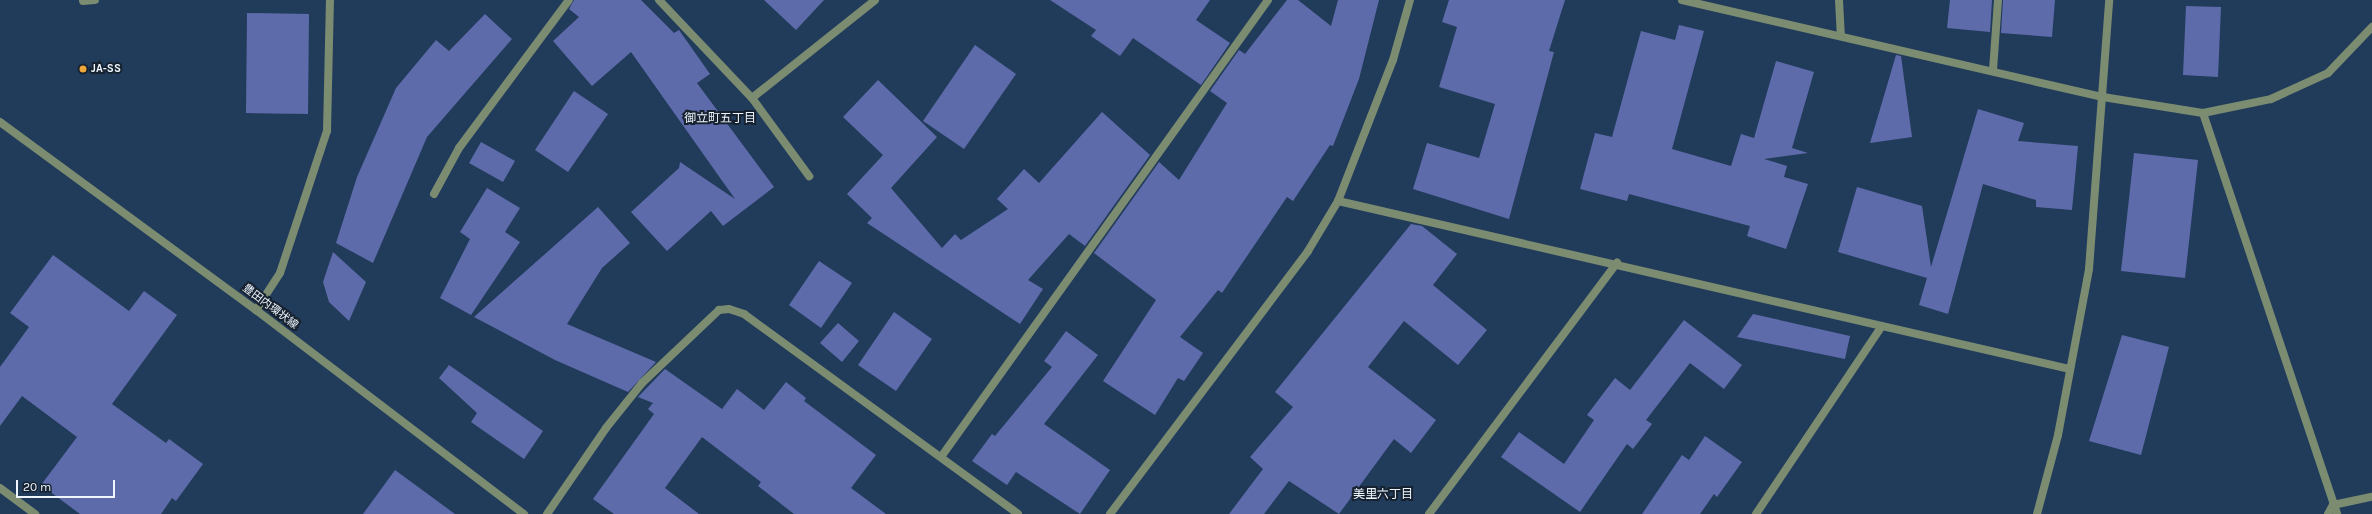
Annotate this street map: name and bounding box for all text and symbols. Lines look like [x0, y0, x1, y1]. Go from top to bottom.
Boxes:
place label: JA-SS [91, 62, 121, 76]
marker: JA-SS [78, 64, 88, 74]
district label: 御立町五丁目 [684, 112, 756, 126]
street label: 豊田内環状線 [240, 282, 300, 332]
scale bar [18, 472, 117, 498]
text: 20 m [23, 480, 51, 494]
district label: 美里六丁目 [1353, 488, 1413, 502]

